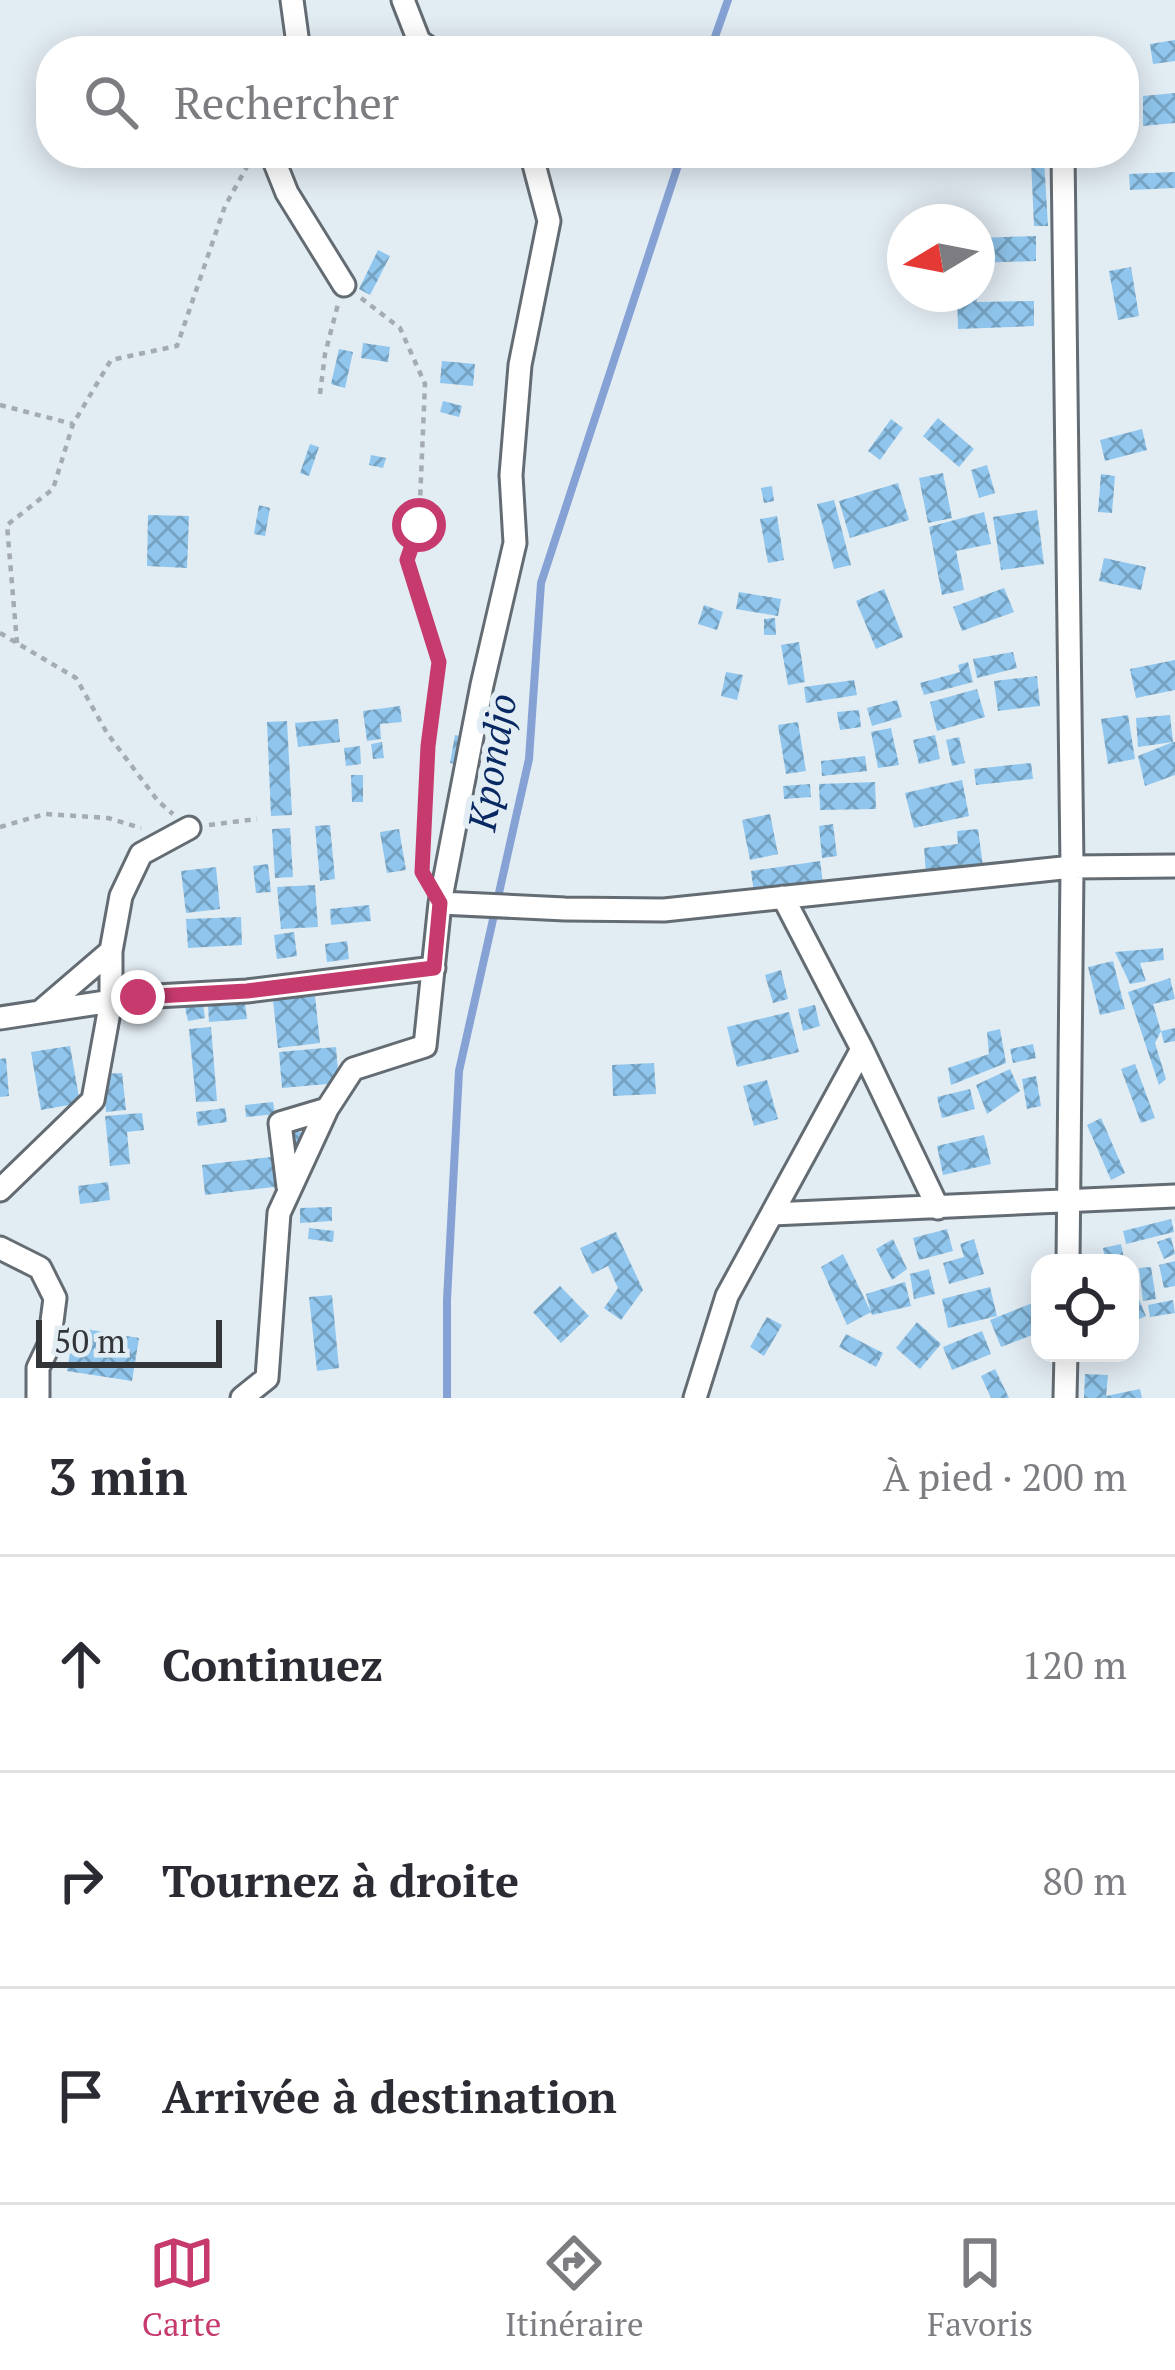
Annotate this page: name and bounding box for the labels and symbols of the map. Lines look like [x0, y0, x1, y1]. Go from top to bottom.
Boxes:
north arrow [887, 204, 995, 312]
route start [392, 498, 446, 552]
water label: Kpondjo [454, 690, 527, 835]
route end [111, 970, 165, 1024]
scale bar [36, 1314, 222, 1367]

